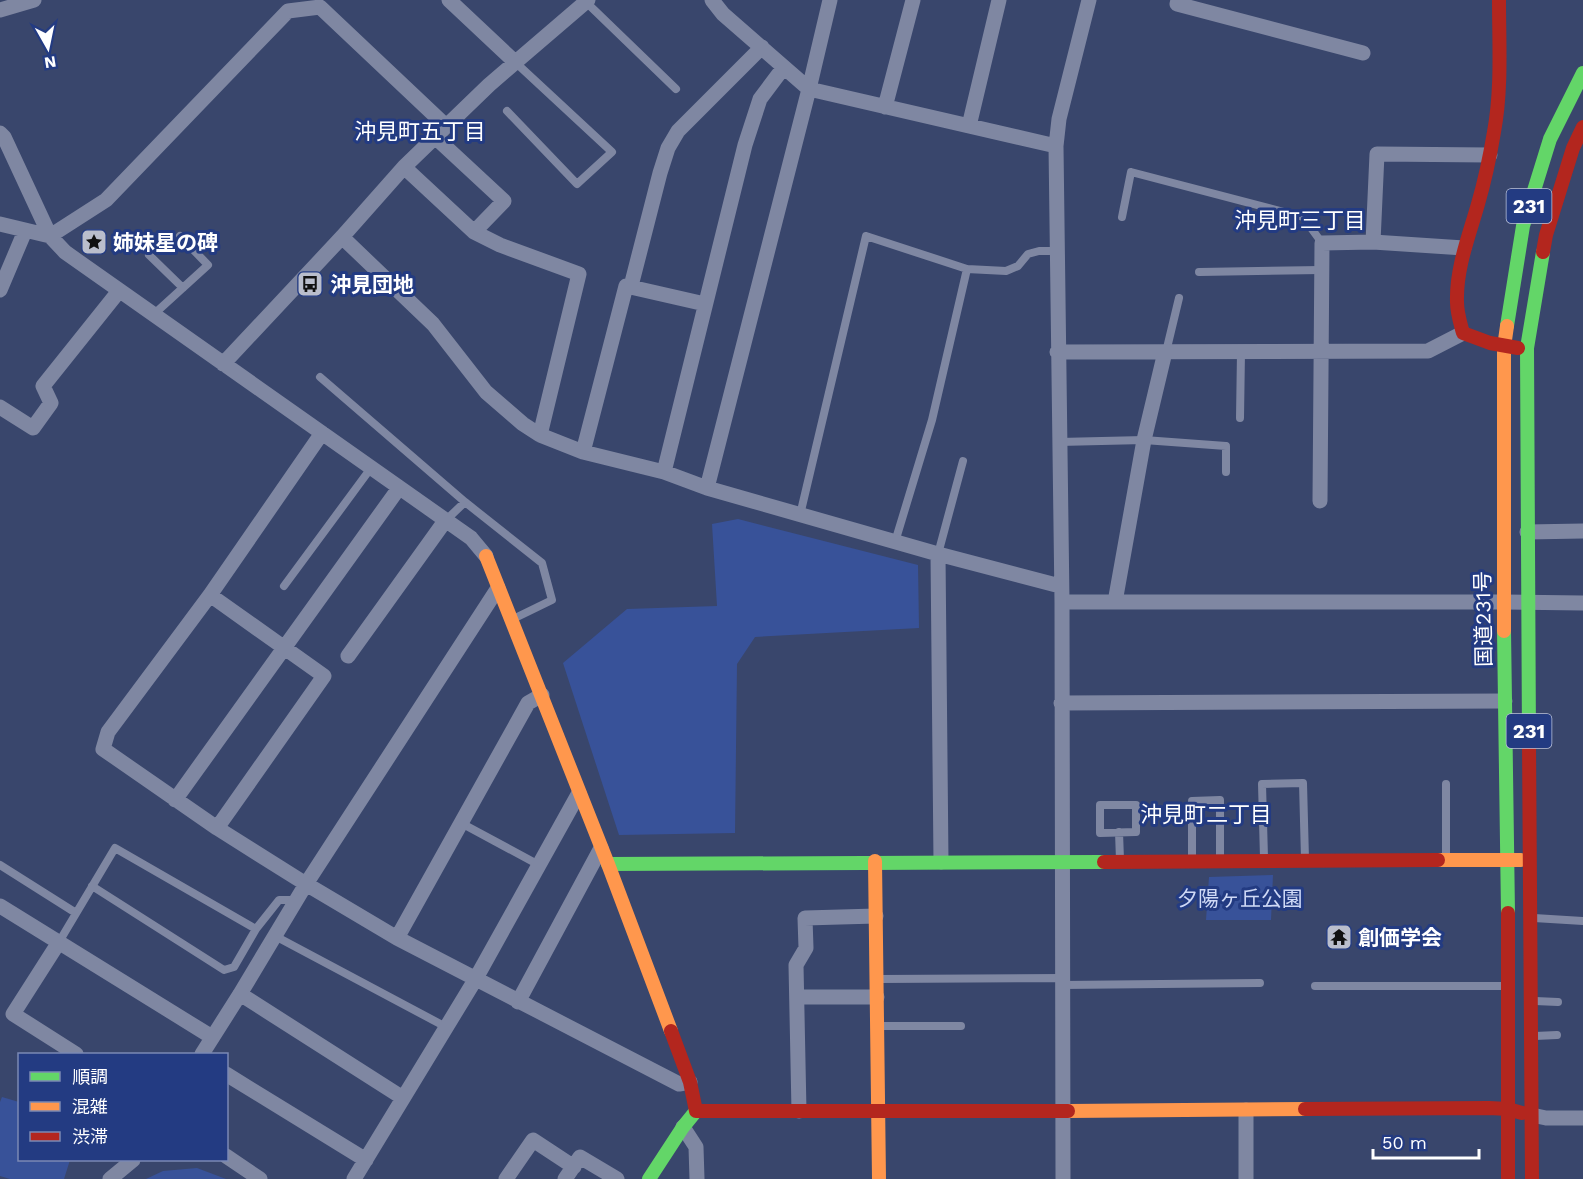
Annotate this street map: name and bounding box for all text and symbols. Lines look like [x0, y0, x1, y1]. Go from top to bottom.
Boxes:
north arrow [18, 18, 78, 78]
text: N [43, 52, 58, 73]
district label: 沖見町五丁目 [354, 119, 486, 144]
road number: 231 [1506, 189, 1552, 223]
district label: 沖見町三丁目 [1234, 208, 1366, 233]
place icon: 姉妹星の碑 [79, 227, 109, 257]
place label: 姉妹星の碑 [113, 230, 218, 255]
bus stop icon: 沖見団地 [295, 269, 325, 299]
place label: 沖見団地 [330, 272, 414, 297]
street label: 国道231号 [1470, 571, 1496, 667]
road number: 231 [1506, 714, 1552, 748]
district label: 沖見町二丁目 [1140, 802, 1272, 827]
park label: 夕陽ヶ丘公園 [1177, 886, 1303, 911]
temple icon: 創価学会 [1324, 922, 1354, 952]
place label: 創価学会 [1358, 925, 1442, 950]
legend [18, 1053, 228, 1161]
text: 順調 [72, 1066, 108, 1087]
text: 混雑 [72, 1096, 108, 1117]
scale bar [1373, 1122, 1480, 1160]
text: 渋滞 [72, 1126, 108, 1147]
text: 50 m [1382, 1132, 1427, 1153]

